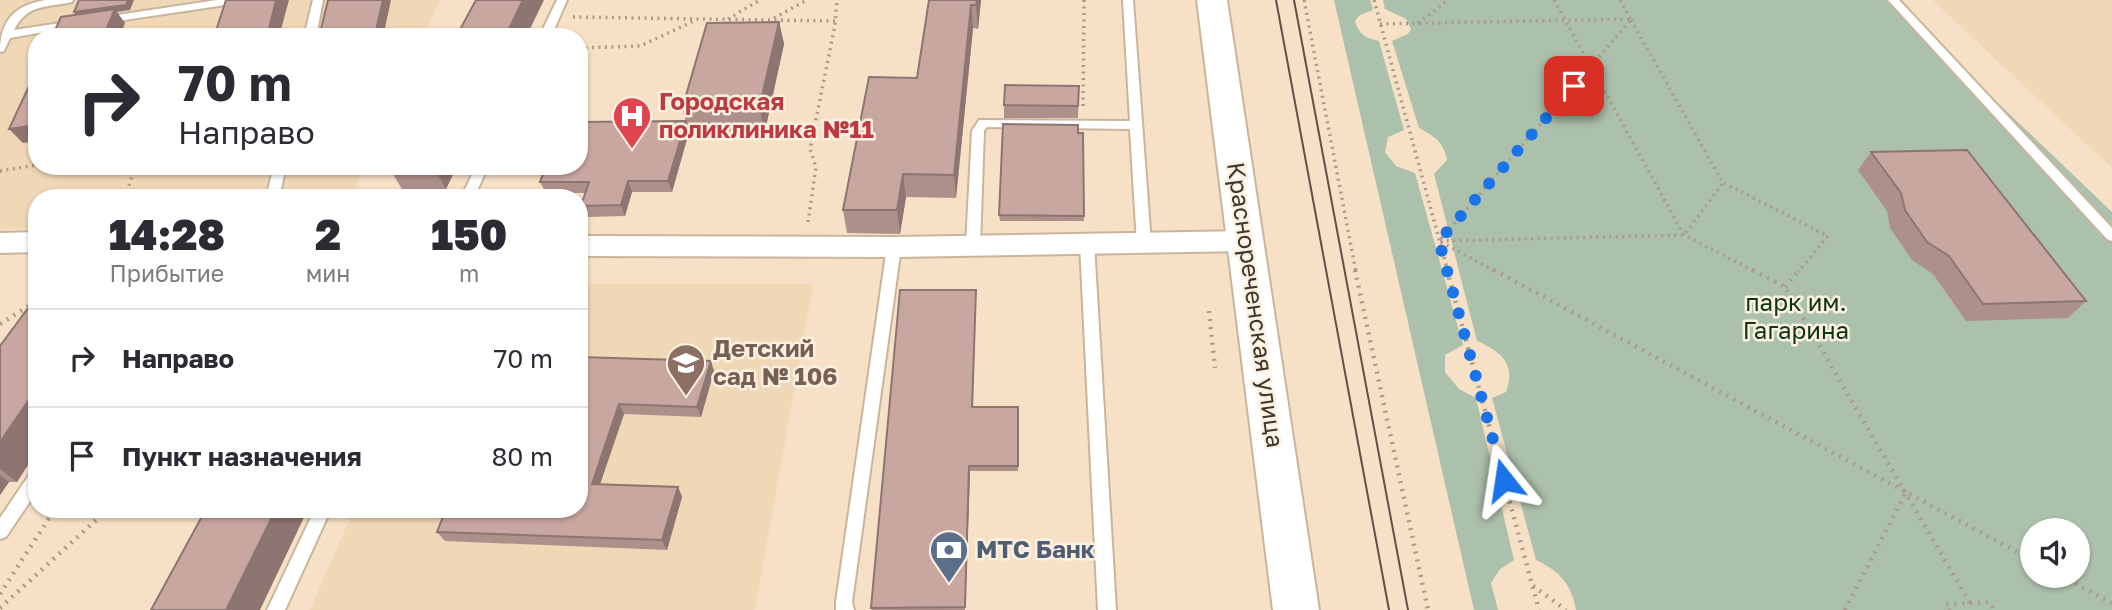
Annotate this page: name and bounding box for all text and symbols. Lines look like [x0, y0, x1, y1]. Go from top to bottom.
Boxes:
text: 70 m [178, 53, 292, 112]
icon: right [63, 56, 154, 147]
pin [1544, 56, 1604, 116]
icon: arrive [1555, 67, 1593, 105]
place label: Городская поликлиника №11 [659, 86, 874, 143]
hospital icon: Городская поликлиника №11 [611, 95, 653, 150]
text: Направо [178, 113, 315, 151]
street label: Краснореченская улица [1222, 160, 1291, 449]
text: 14:28 [109, 209, 225, 259]
text: 2 [315, 209, 341, 259]
text: 150 [431, 209, 507, 259]
text: Прибытие [110, 259, 224, 287]
text: мин [306, 259, 350, 287]
text: m [459, 259, 479, 287]
park label: парк им. Гагарина [1743, 287, 1849, 344]
place label: Детский сад № 106 [713, 333, 838, 390]
icon: right [63, 339, 101, 377]
school or university icon: Детский сад № 106 [665, 342, 707, 397]
text: Направо [122, 343, 234, 374]
text: 70 m [494, 343, 553, 374]
icon: arrive [63, 437, 101, 475]
text: Пункт назначения [122, 441, 362, 472]
text: 80 m [492, 441, 553, 472]
position arrow [1467, 443, 1541, 517]
map controls [2020, 518, 2090, 588]
button: sound [2020, 518, 2090, 588]
bank icon: МТС Банк [928, 529, 970, 584]
place label: МТС Банк [976, 534, 1095, 563]

